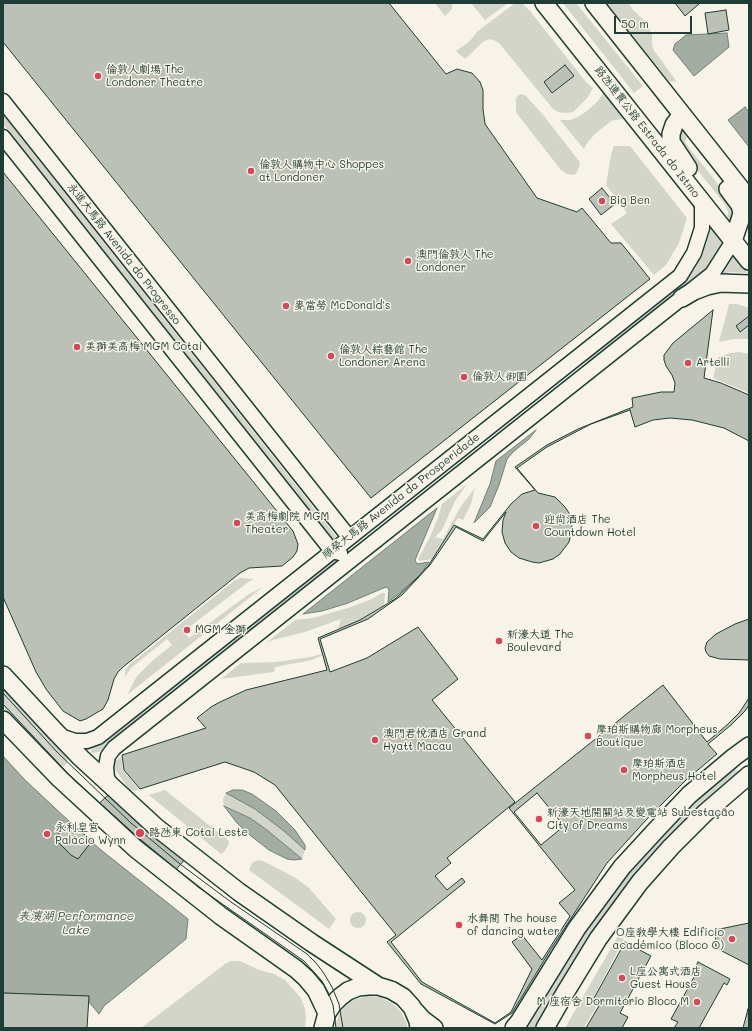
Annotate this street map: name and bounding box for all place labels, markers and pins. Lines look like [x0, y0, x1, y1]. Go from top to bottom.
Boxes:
place label: 倫敦人劇場 The Londoner Theatre [106, 63, 203, 89]
marker: 倫敦人劇場 The Londoner Theatre [93, 71, 103, 81]
place label: 倫敦人購物中心 Shoppes at Londoner [259, 158, 384, 184]
marker: 倫敦人購物中心 Shoppes at Londoner [246, 166, 256, 176]
place label: Big Ben [610, 194, 650, 208]
marker: Big Ben [597, 196, 607, 206]
place label: 澳門倫敦人 The Londoner [416, 248, 494, 274]
marker: 澳門倫敦人 The Londoner [403, 256, 413, 266]
place label: 麥當勞 McDonald's [294, 299, 390, 313]
marker: 麥當勞 McDonald's [281, 301, 291, 311]
place label: 美獅美高梅 MGM Cotai [85, 340, 202, 354]
marker: 美獅美高梅 MGM Cotai [72, 342, 82, 352]
place label: 倫敦人綜藝館 The Londoner Arena [339, 343, 428, 369]
marker: 倫敦人綜藝館 The Londoner Arena [326, 351, 336, 361]
place label: Artelli [696, 356, 730, 370]
marker: Artelli [683, 358, 693, 368]
place label: 倫敦人御園 [472, 370, 527, 384]
marker: 倫敦人御園 [459, 372, 469, 382]
place label: 美高梅劇院 MGM Theater [245, 510, 329, 536]
place label: 迎尚酒店 The Countdown Hotel [544, 513, 636, 539]
marker: 美高梅劇院 MGM Theater [232, 518, 242, 528]
marker: 迎尚酒店 The Countdown Hotel [531, 521, 541, 531]
place label: MGM 金獅 [195, 623, 246, 637]
marker: MGM 金獅 [182, 625, 192, 635]
place label: 新濠大道 The Boulevard [507, 628, 574, 654]
marker: 新濠大道 The Boulevard [494, 636, 504, 646]
place label: 摩珀斯購物廊 Morpheus Boutique [596, 723, 717, 749]
place label: 澳門君悅酒店 Grand Hyatt Macau [383, 727, 486, 753]
marker: 摩珀斯購物廊 Morpheus Boutique [583, 731, 593, 741]
marker: 澳門君悅酒店 Grand Hyatt Macau [370, 735, 380, 745]
place label: 摩珀斯酒店 Morpheus Hotel [632, 757, 716, 783]
marker: 摩珀斯酒店 Morpheus Hotel [619, 765, 629, 775]
place label: 新濠天地開關站及變電站 Subestação City of Dreams [547, 806, 734, 832]
marker: 新濠天地開關站及變電站 Subestação City of Dreams [534, 814, 544, 824]
place label: 永利皇宮 Palácio Wynn [55, 821, 126, 847]
place label: 路氹東 Cotai Leste [149, 826, 248, 840]
marker: 路氹東 Cotai Leste [134, 827, 146, 839]
marker: 永利皇宮 Palácio Wynn [42, 829, 52, 839]
place label: 水舞間 The house of dancing water [467, 912, 560, 938]
marker: 水舞間 The house of dancing water [454, 920, 464, 930]
place label: O座教學大樓 Edifício académico (Bloco O) [613, 926, 724, 952]
marker: O座教學大樓 Edifício académico (Bloco O) [727, 934, 737, 944]
place label: L座公寓式酒店 Guest House [630, 965, 702, 991]
marker: L座公寓式酒店 Guest House [617, 973, 627, 983]
place label: M 座宿舍 Dormitório Bloco M [537, 995, 689, 1009]
marker: M 座宿舍 Dormitório Bloco M [692, 997, 702, 1007]

